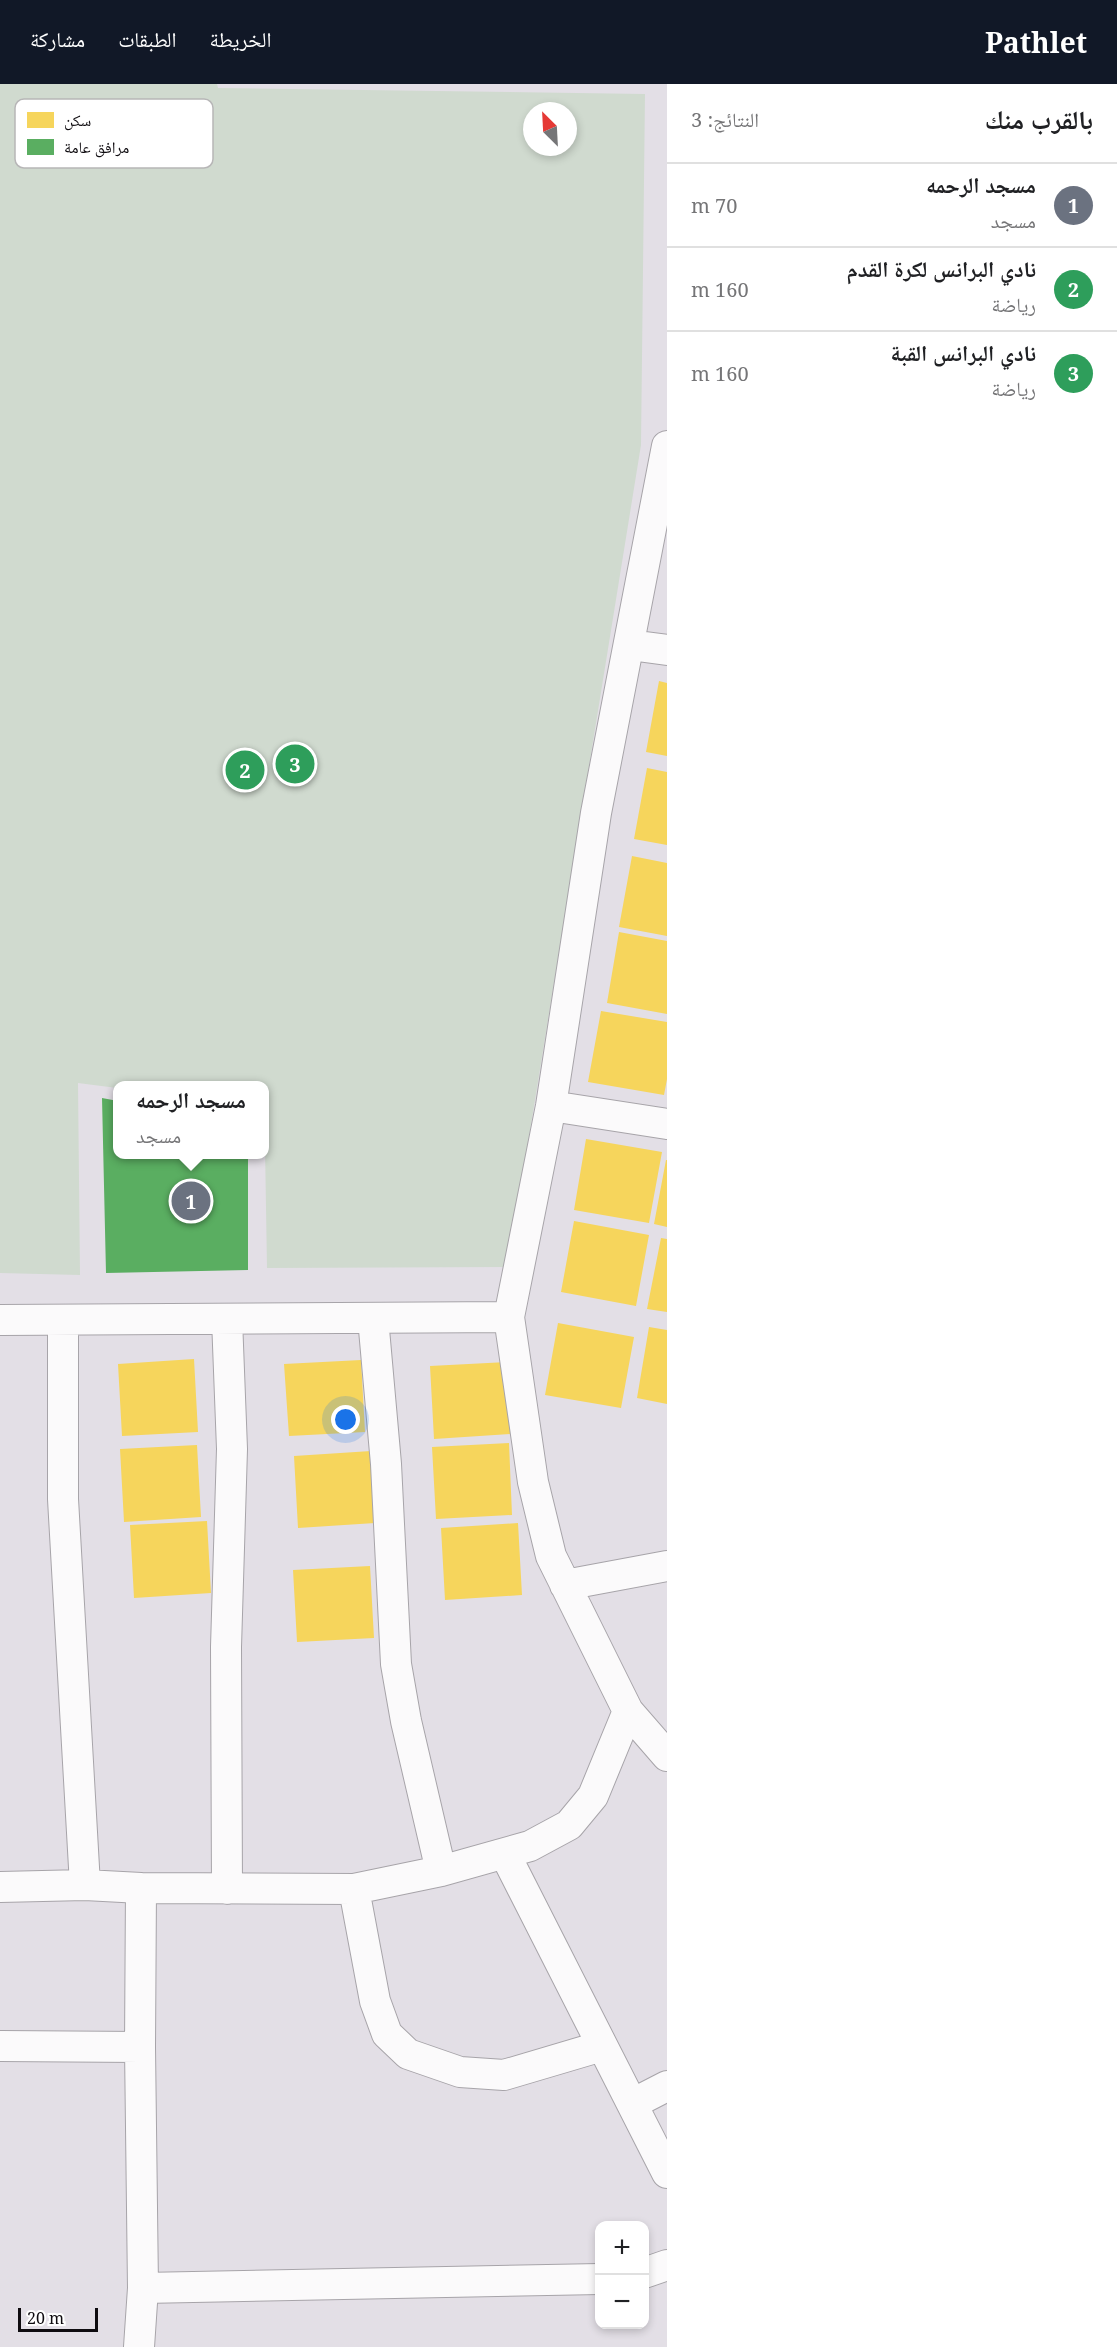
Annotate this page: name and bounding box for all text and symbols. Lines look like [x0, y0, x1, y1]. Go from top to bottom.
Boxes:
text: Pathlet [985, 23, 1087, 61]
text: مشاركة [30, 25, 85, 53]
text: الطبقات [118, 25, 177, 53]
text: الخريطة [210, 25, 271, 53]
legend [15, 99, 213, 168]
text: بالقرب منك [985, 101, 1093, 137]
north arrow [523, 102, 577, 156]
text: النتائج: 3 [691, 106, 759, 133]
text: سكن [64, 109, 91, 131]
text: مرافق عامة [64, 136, 129, 158]
text: مسجد الرحمه [926, 169, 1036, 199]
text: 70 m [691, 192, 737, 219]
text: 1 [1068, 192, 1079, 219]
text: مسجد [991, 207, 1036, 234]
text: نادي البرانس لكرة القدم [847, 253, 1036, 283]
text: 160 m [691, 276, 749, 303]
text: 2 [1068, 276, 1079, 303]
text: رياضة [992, 291, 1036, 318]
text: نادي البرانس القبة [891, 337, 1036, 367]
text: 160 m [691, 360, 749, 387]
text: 3 [1068, 360, 1079, 387]
text: رياضة [992, 375, 1036, 402]
pin: 3 [276, 742, 314, 786]
pin: 2 [226, 748, 264, 792]
popup [113, 1081, 269, 1159]
text: مسجد الرحمه [136, 1084, 246, 1114]
text: مسجد [136, 1122, 181, 1149]
pin: 1 [172, 1178, 210, 1224]
your location [331, 1405, 360, 1434]
map controls [595, 2221, 649, 2329]
button: + [595, 2221, 649, 2275]
button: − [595, 2275, 649, 2329]
scale bar [18, 2305, 98, 2332]
text: 20 m [27, 2307, 64, 2329]

